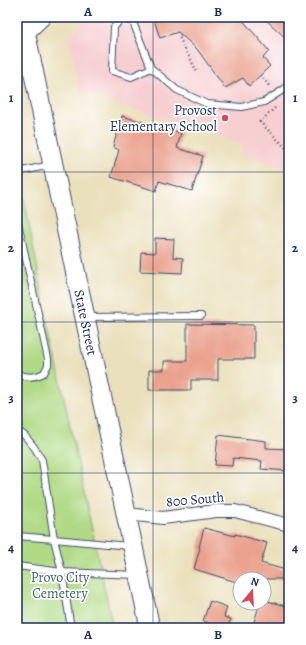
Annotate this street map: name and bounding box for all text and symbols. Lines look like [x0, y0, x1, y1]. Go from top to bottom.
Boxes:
text: A [83, 3, 93, 20]
text: B [214, 3, 222, 20]
text: 1 [9, 89, 14, 106]
text: 1 [293, 89, 298, 106]
place label: Provost Elementary School [110, 101, 218, 136]
marker: Provost Elementary School [220, 113, 230, 123]
text: 2 [8, 239, 15, 256]
text: 2 [292, 239, 299, 256]
street label: State Street [69, 288, 102, 357]
text: 3 [8, 389, 14, 406]
text: 3 [292, 389, 298, 406]
street label: 800 South [165, 487, 225, 512]
text: 4 [8, 539, 14, 556]
text: 4 [292, 539, 298, 556]
park label: Provo City Cemetery [31, 568, 90, 603]
north arrow [232, 571, 272, 611]
text: N [249, 574, 261, 590]
text: A [83, 626, 93, 643]
text: B [214, 626, 222, 643]

